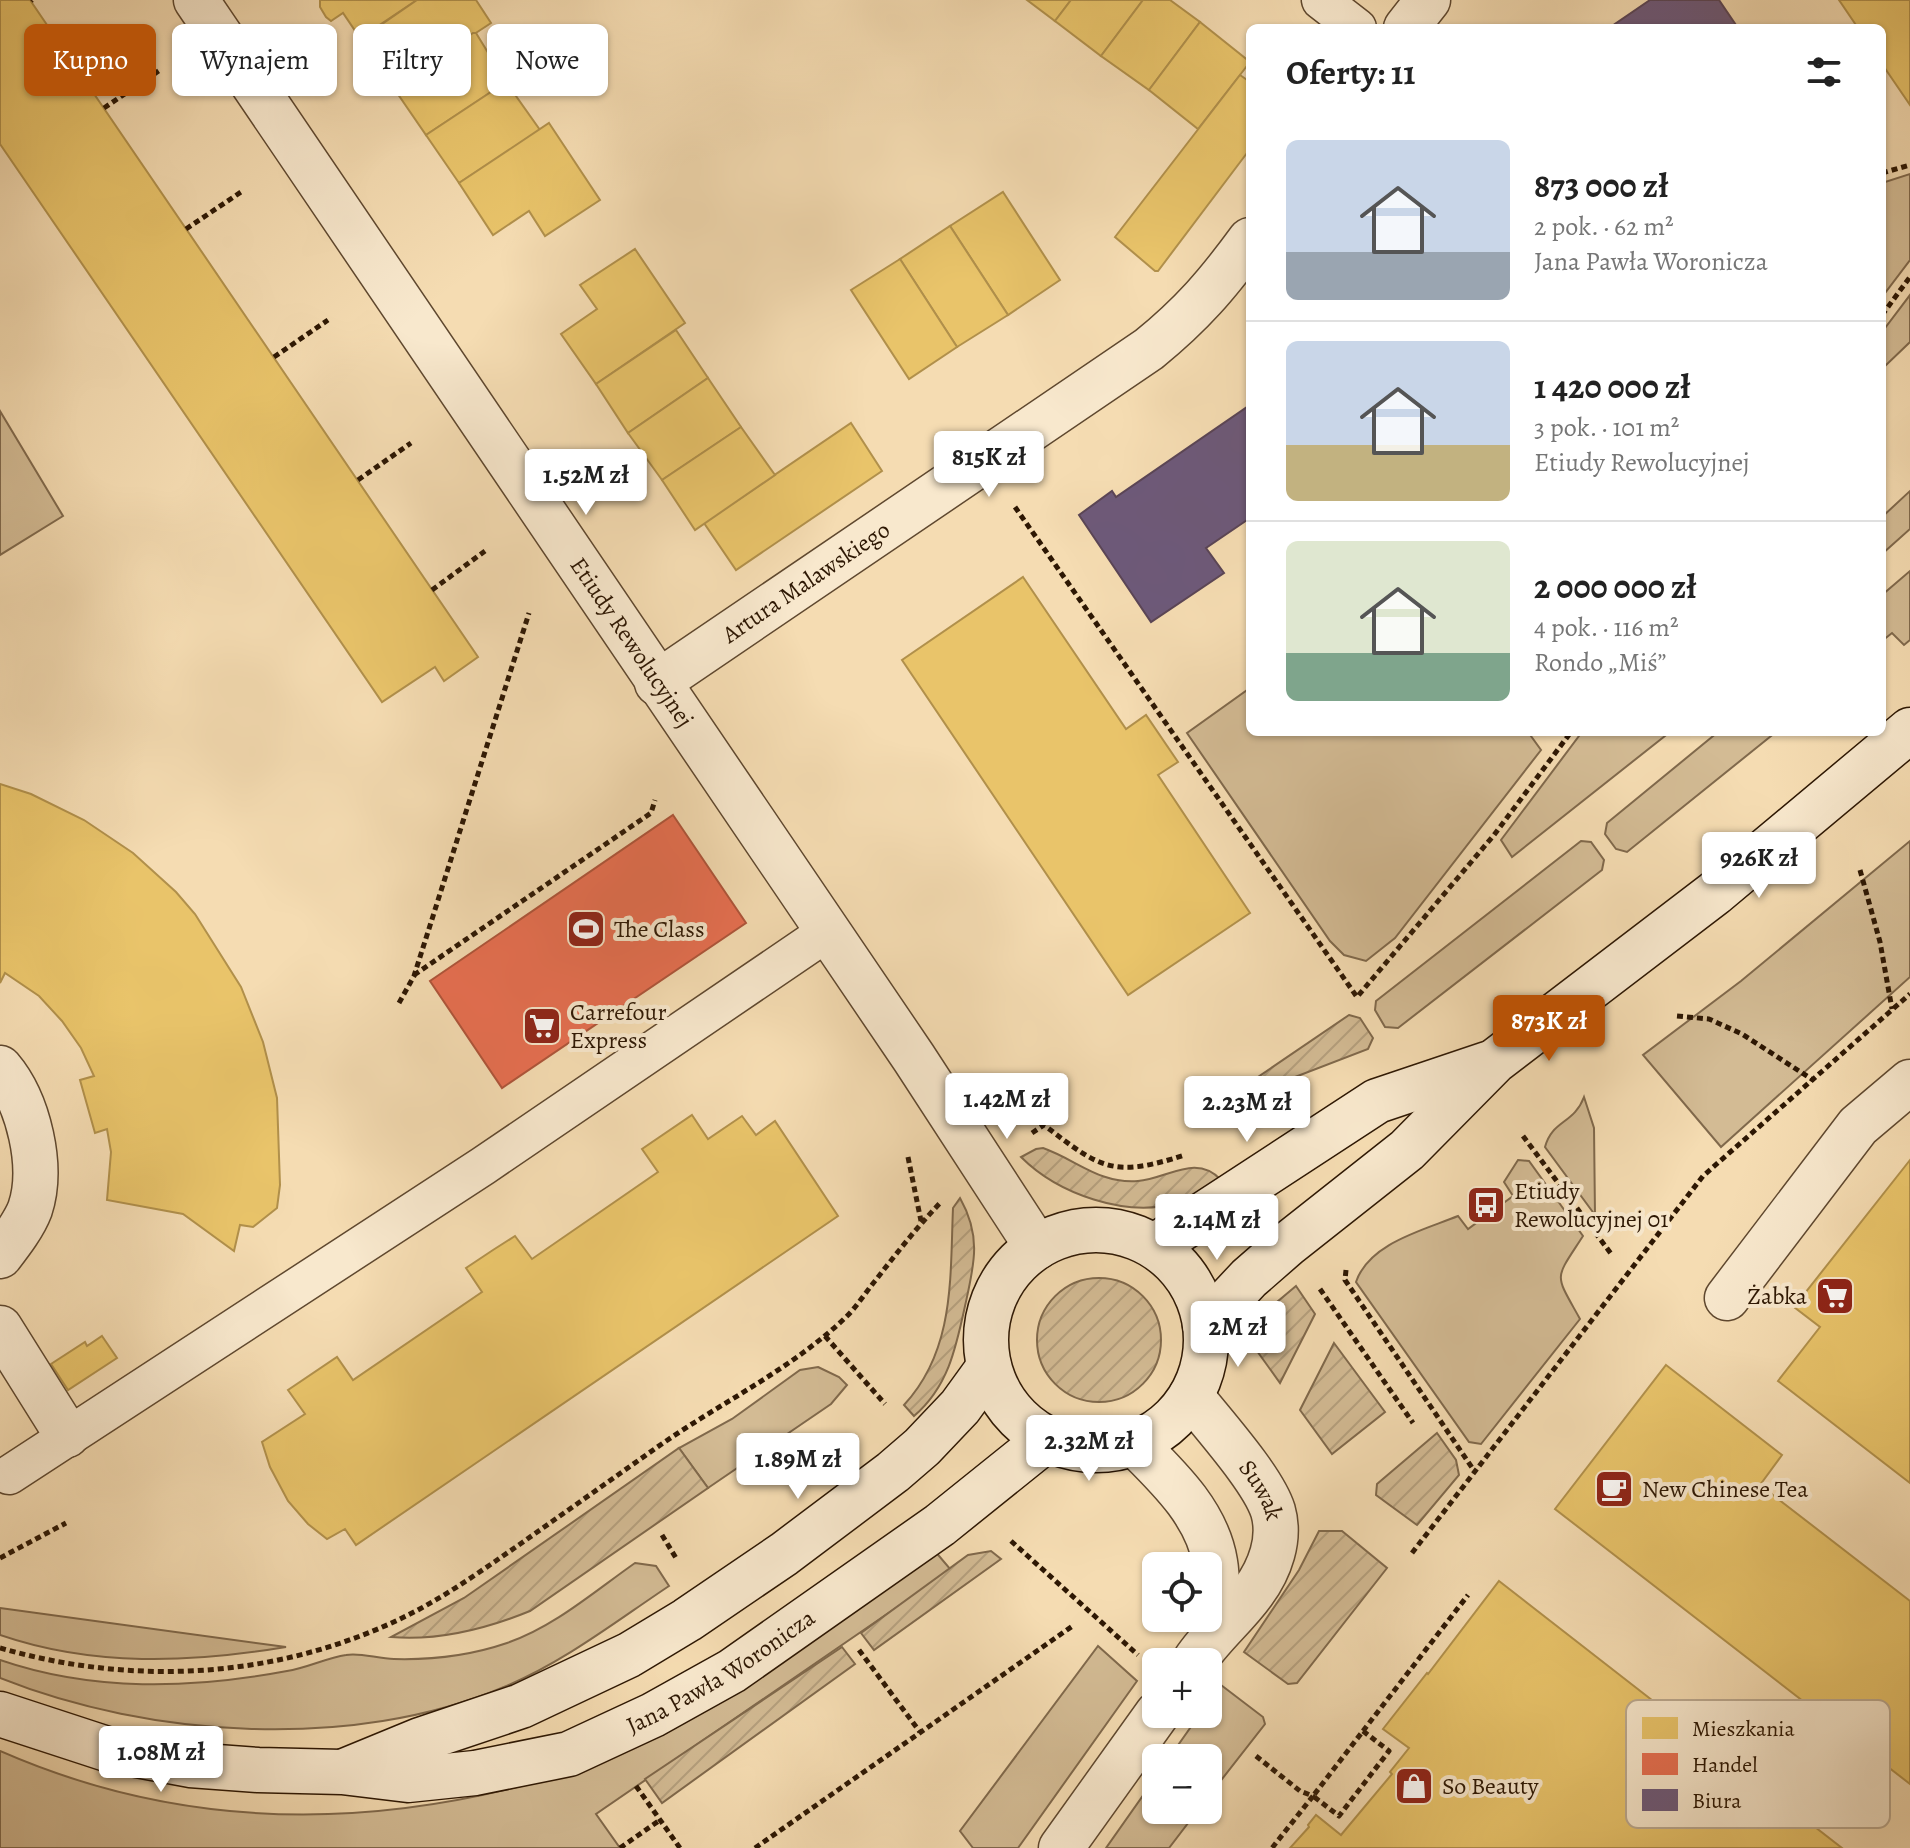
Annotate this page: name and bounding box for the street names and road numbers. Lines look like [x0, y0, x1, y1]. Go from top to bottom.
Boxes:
street label: Artura Malawskiego [715, 514, 896, 651]
street label: Etiudy Rewolucyjnej [563, 551, 701, 733]
street label: Suwak [1232, 1453, 1291, 1523]
street label: Jana Pawła Woronicza [621, 1601, 822, 1741]

